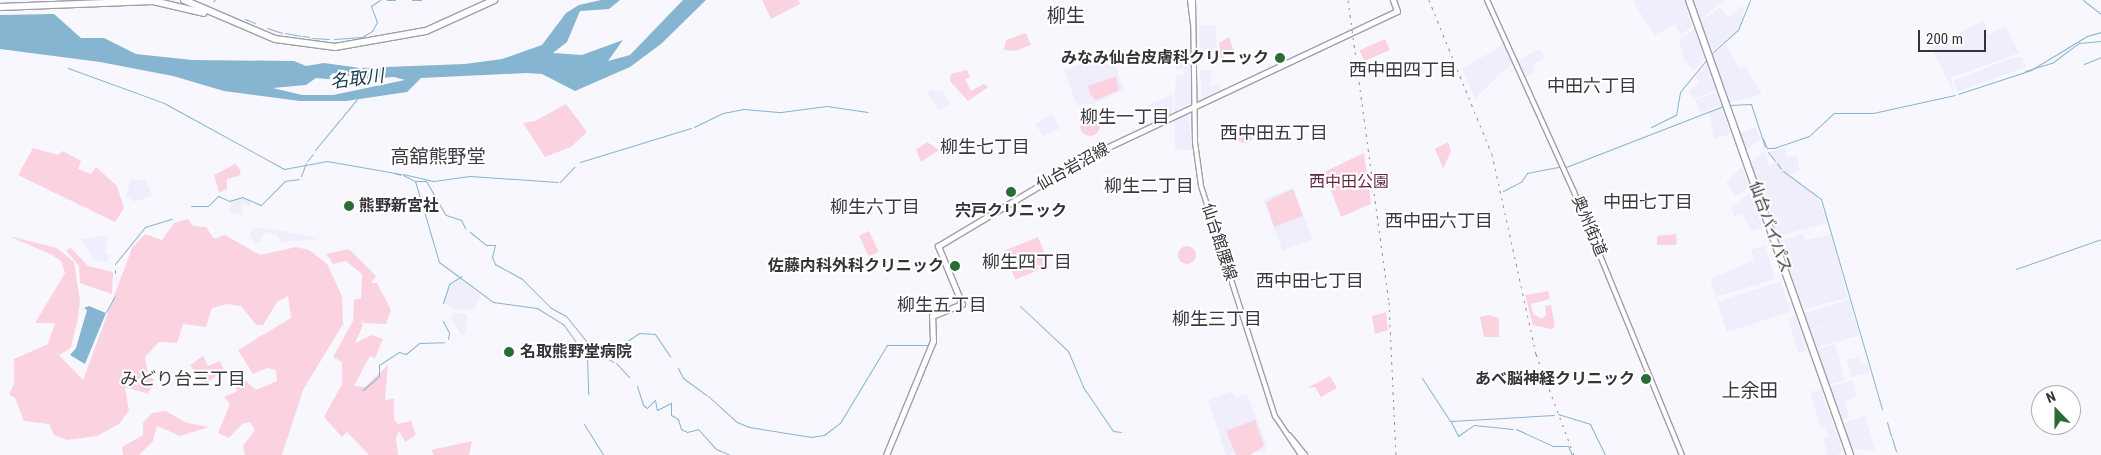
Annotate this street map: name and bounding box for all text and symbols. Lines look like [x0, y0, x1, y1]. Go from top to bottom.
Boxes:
district label: 柳生 [1047, 5, 1085, 27]
scale bar [1921, 20, 1988, 52]
text: 200 m [1926, 30, 1963, 48]
place label: みなみ仙台皮膚科クリニック [1061, 48, 1269, 68]
marker: みなみ仙台皮膚科クリニック [1273, 51, 1287, 65]
district label: 西中田四丁目 [1349, 59, 1457, 81]
water label: 名取川 [329, 65, 385, 93]
district label: 中田六丁目 [1547, 75, 1637, 97]
district label: 柳生一丁目 [1080, 106, 1170, 128]
district label: 西中田五丁目 [1220, 122, 1328, 144]
district label: 柳生七丁目 [940, 136, 1030, 158]
street label: 仙台岩沼線 [1033, 139, 1113, 195]
district label: 高舘熊野堂 [391, 146, 485, 168]
park label: 西中田公園 [1309, 172, 1389, 192]
district label: 柳生二丁目 [1104, 175, 1194, 197]
street label: 仙台バイパス [1745, 179, 1795, 275]
marker: 宍戸クリニック [1004, 185, 1018, 199]
district label: 中田七丁目 [1603, 191, 1693, 213]
street label: 奥州街道 [1568, 193, 1610, 259]
place label: 熊野新宮社 [359, 196, 439, 216]
district label: 柳生六丁目 [830, 196, 920, 218]
marker: 熊野新宮社 [343, 200, 355, 212]
place label: 宍戸クリニック [955, 201, 1067, 221]
street label: 仙台館腰線 [1198, 201, 1240, 283]
district label: 西中田六丁目 [1385, 210, 1493, 232]
district label: 柳生四丁目 [982, 251, 1072, 273]
place label: 佐藤内科外科クリニック [768, 256, 944, 276]
marker: 佐藤内科外科クリニック [948, 259, 962, 273]
district label: 西中田七丁目 [1256, 270, 1364, 292]
district label: 柳生五丁目 [897, 294, 987, 316]
district label: 柳生三丁目 [1172, 308, 1262, 330]
place label: 名取熊野堂病院 [520, 342, 632, 362]
marker: 名取熊野堂病院 [502, 345, 516, 359]
district label: みどり台三丁目 [120, 368, 246, 390]
place label: あべ脳神経クリニック [1475, 369, 1635, 389]
marker: あべ脳神経クリニック [1639, 372, 1653, 386]
district label: 上余田 [1722, 380, 1778, 402]
north arrow [2031, 385, 2081, 435]
text: N [2044, 388, 2058, 406]

